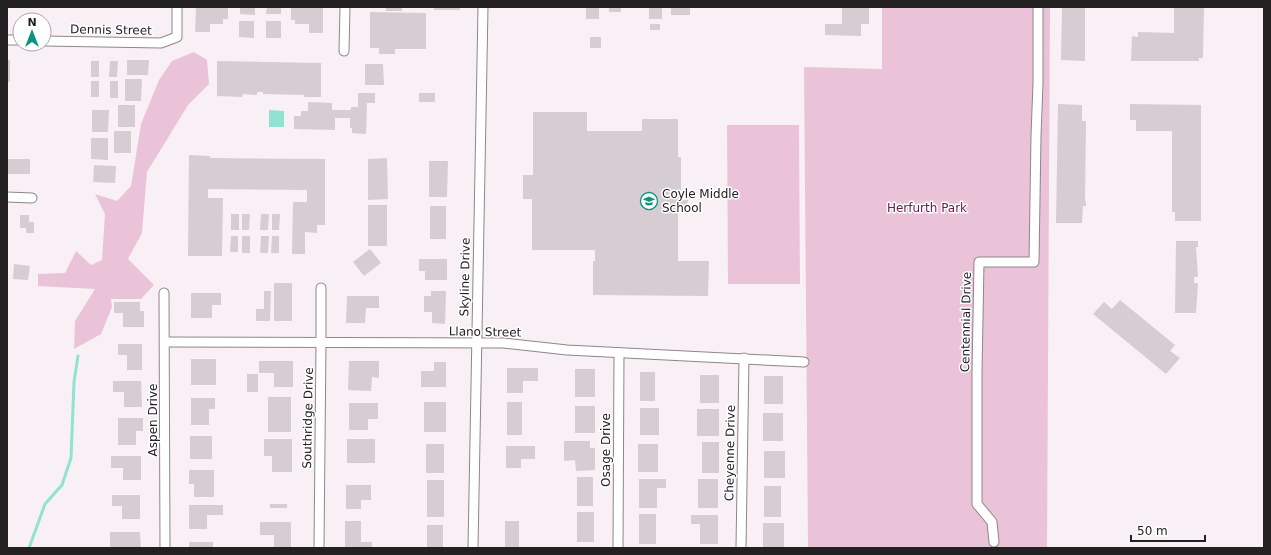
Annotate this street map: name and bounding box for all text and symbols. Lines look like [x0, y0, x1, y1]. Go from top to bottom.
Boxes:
north arrow [12, 12, 52, 52]
text: N [27, 16, 37, 29]
street label: Dennis Street [70, 22, 152, 38]
place label: Coyle Middle School [662, 187, 739, 215]
school or university icon: Coyle Middle School [639, 191, 659, 211]
park label: Herfurth Park [887, 201, 967, 215]
street label: Skyline Drive [457, 238, 473, 316]
street label: Centennial Drive [958, 272, 974, 372]
street label: Llano Street [449, 324, 522, 340]
street label: Southridge Drive [300, 367, 316, 469]
street label: Aspen Drive [146, 384, 160, 456]
street label: Cheyenne Drive [722, 405, 738, 501]
street label: Osage Drive [599, 413, 613, 487]
scale bar [1131, 517, 1205, 543]
text: 50 m [1137, 524, 1168, 538]

